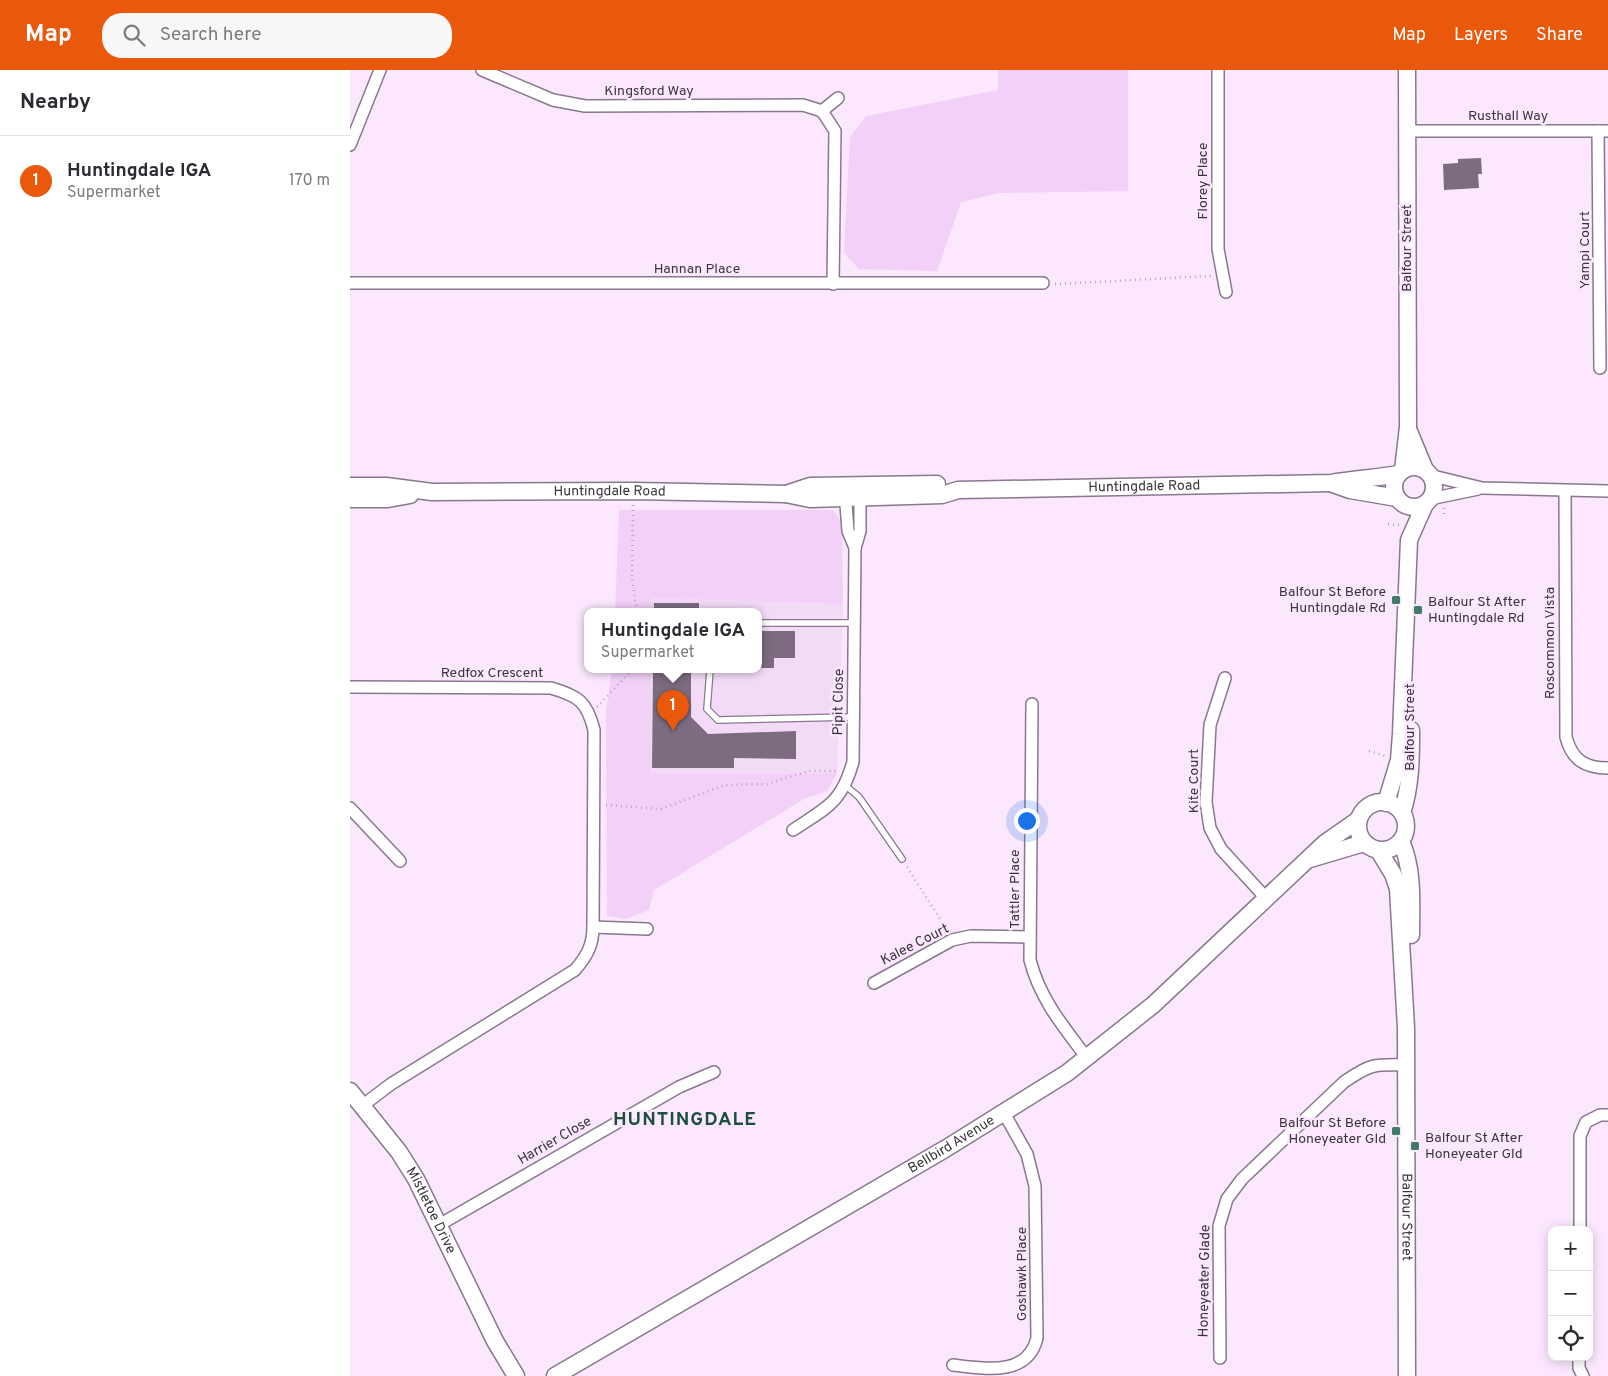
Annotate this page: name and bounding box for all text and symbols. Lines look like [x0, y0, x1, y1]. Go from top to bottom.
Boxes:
search box [102, 13, 452, 58]
text: Map [25, 20, 72, 50]
icon: search [120, 21, 148, 49]
text: Search here [160, 23, 261, 47]
text: Map [1392, 24, 1426, 47]
text: Layers [1454, 24, 1508, 47]
text: Share [1536, 24, 1583, 47]
street label: Kingsford Way [604, 83, 694, 100]
text: Nearby [20, 89, 91, 116]
street label: Rusthall Way [1468, 108, 1548, 125]
street label: Florey Place [1195, 142, 1212, 220]
text: Huntingdale IGA [67, 159, 211, 183]
text: 1 [33, 171, 39, 191]
text: 170 m [289, 171, 330, 191]
text: Supermarket [67, 183, 161, 203]
street label: Balfour Street [1399, 204, 1416, 292]
street label: Yampi Court [1577, 211, 1594, 289]
street label: Hannan Place [654, 261, 740, 278]
street label: Huntingdale Road [1088, 477, 1200, 496]
street label: Huntingdale Road [553, 482, 666, 500]
place label: Balfour St Before Huntingdale Rd [1279, 584, 1386, 617]
street label: Roscommon Vista [1542, 587, 1559, 699]
marker: Balfour St Before Huntingdale Rd [1390, 594, 1402, 606]
place label: Balfour St After Huntingdale Rd [1428, 594, 1526, 627]
marker: Balfour St After Huntingdale Rd [1412, 604, 1424, 616]
popup [584, 608, 762, 673]
text: Huntingdale IGA [601, 619, 745, 643]
text: Supermarket [601, 643, 695, 663]
street label: Redfox Crescent [441, 665, 543, 682]
street label: Pipit Close [830, 668, 848, 736]
street label: Balfour Street [1402, 683, 1419, 771]
pin: 1 [657, 690, 689, 731]
street label: Kite Court [1186, 749, 1203, 813]
your location [1014, 808, 1040, 834]
street label: Tattler Place [1007, 849, 1024, 929]
street label: Kalee Court [878, 921, 952, 969]
district label: HUNTINGDALE [613, 1108, 757, 1132]
street label: Bellbird Avenue [905, 1112, 998, 1177]
street label: Harrier Close [515, 1113, 595, 1169]
place label: Balfour St Before Honeyeater Gld [1279, 1115, 1386, 1148]
marker: Balfour St Before Honeyeater Gld [1390, 1125, 1402, 1137]
place label: Balfour St After Honeyeater Gld [1425, 1130, 1523, 1163]
marker: Balfour St After Honeyeater Gld [1409, 1140, 1421, 1152]
street label: Mistletoe Drive [402, 1164, 460, 1257]
street label: Balfour Street [1398, 1173, 1415, 1261]
street label: Honeyeater Glade [1196, 1225, 1214, 1337]
map controls [1548, 1226, 1593, 1361]
button: + [1548, 1226, 1593, 1271]
street label: Goshawk Place [1014, 1227, 1031, 1321]
button: − [1548, 1271, 1593, 1316]
button: locate [1548, 1316, 1593, 1361]

